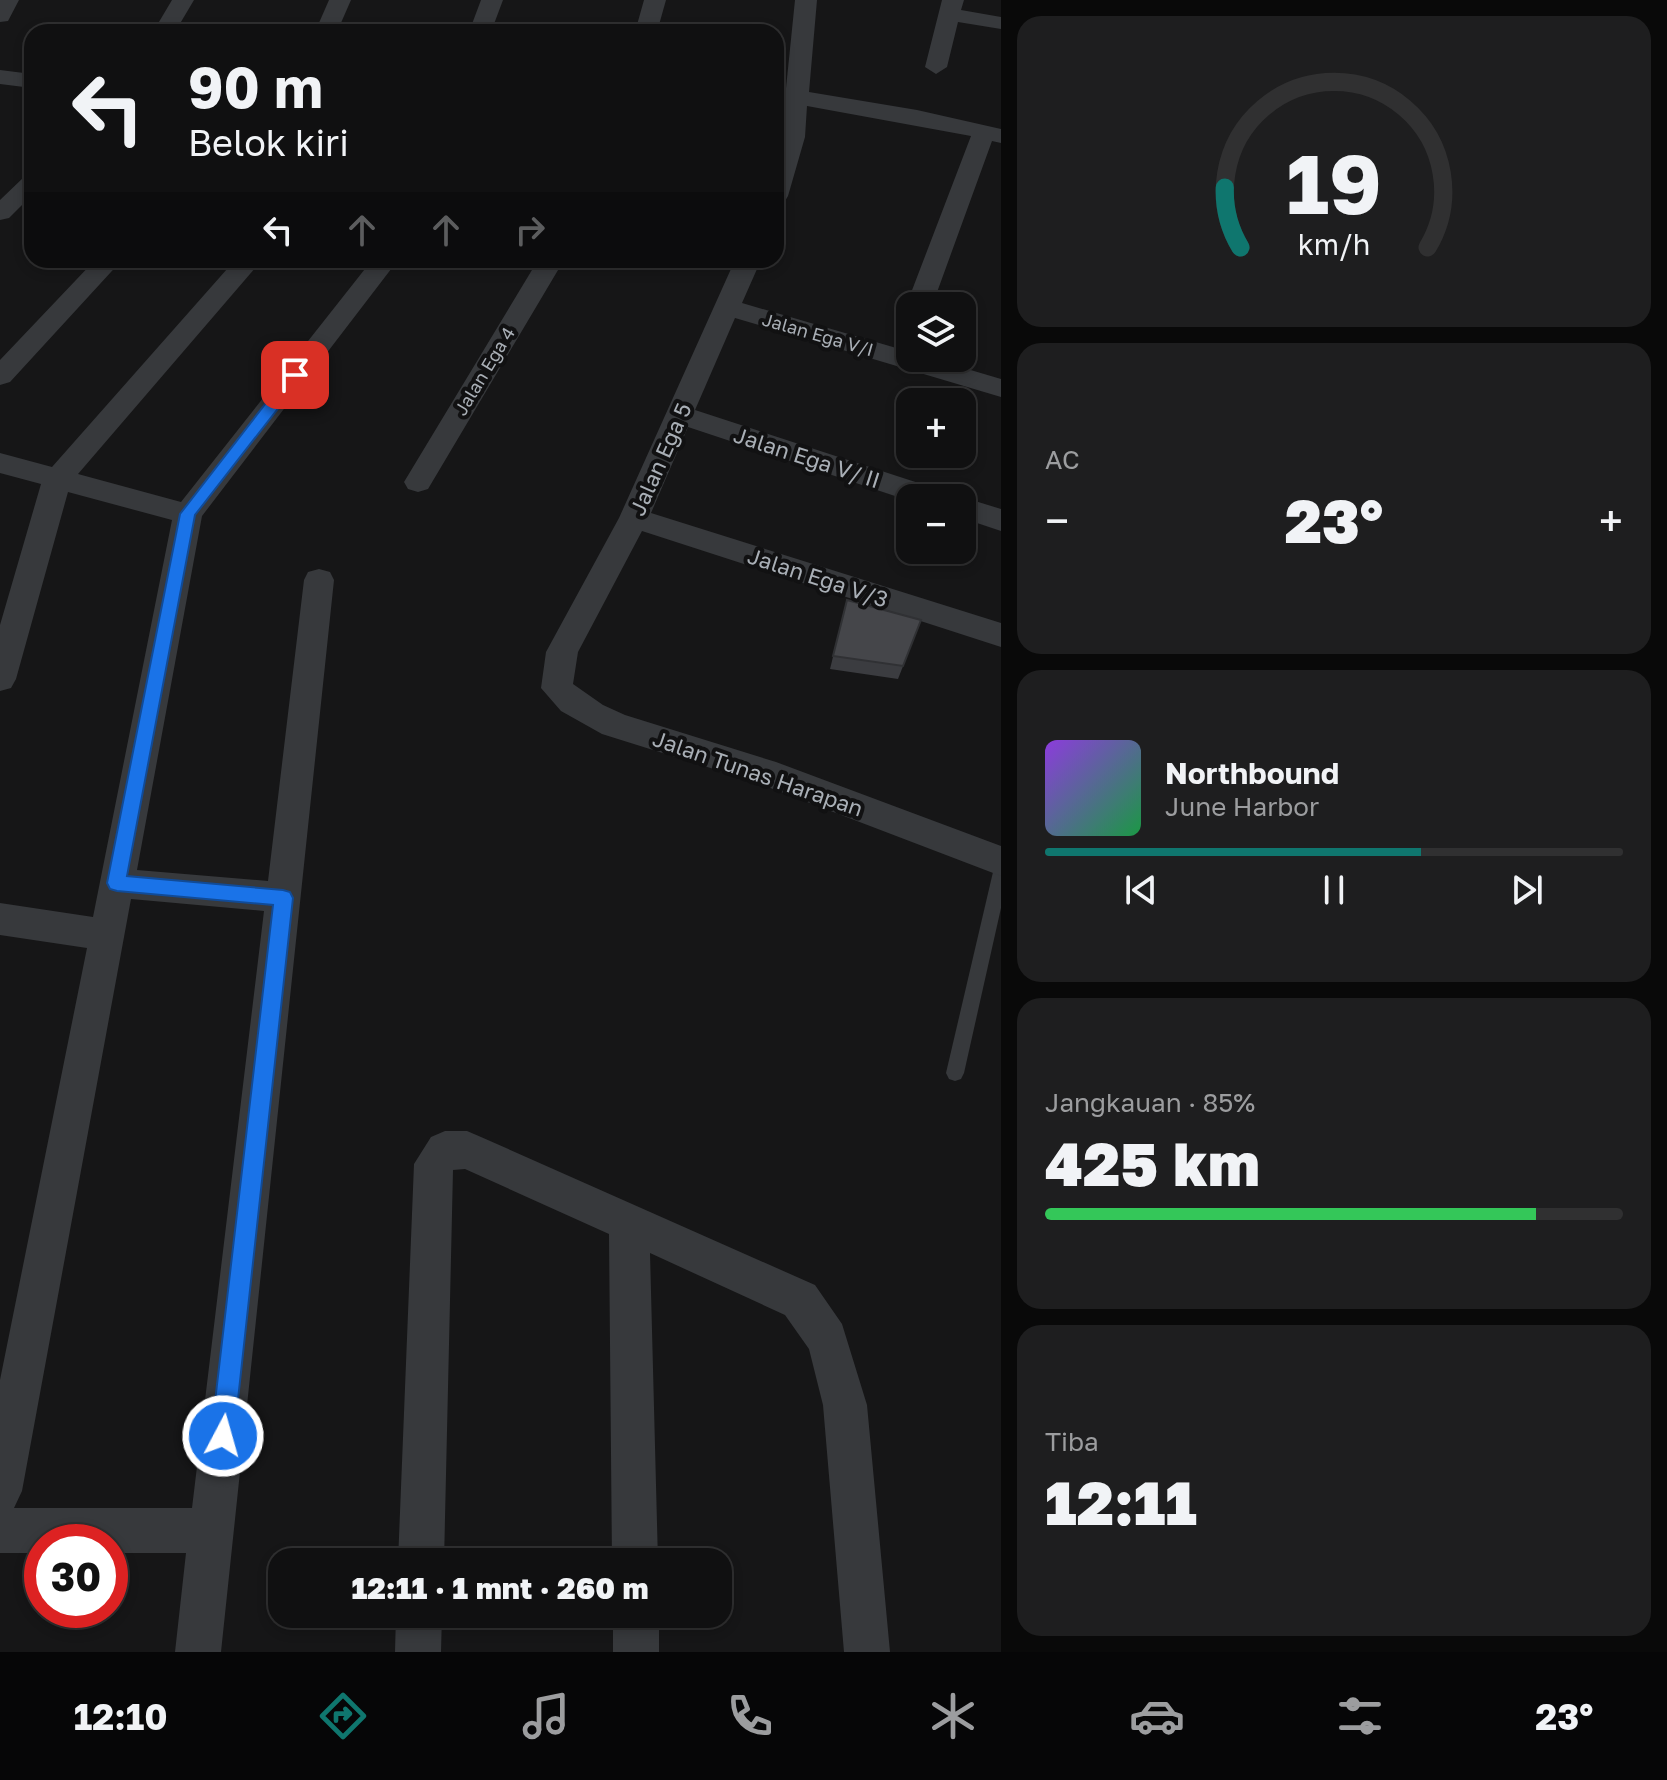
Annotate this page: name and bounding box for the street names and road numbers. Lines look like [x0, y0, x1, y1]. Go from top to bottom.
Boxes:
street label: Jalan Ega V/I [760, 308, 876, 360]
street label: Jalan Ega 4 [449, 323, 519, 419]
street label: Jalan Ega 5 [623, 398, 697, 520]
street label: Jalan Ega V/ II [730, 421, 884, 493]
street label: Jalan Ega V/3 [744, 542, 892, 612]
street label: Jalan Tunas Harapan [649, 724, 867, 822]

